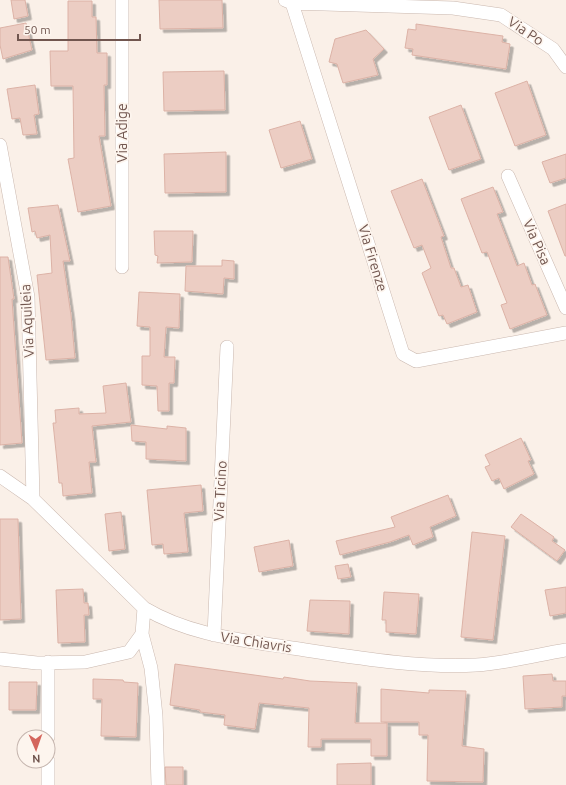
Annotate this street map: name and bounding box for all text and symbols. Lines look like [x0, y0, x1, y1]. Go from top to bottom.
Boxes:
street label: Via Po [505, 13, 547, 49]
scale bar [18, 16, 140, 42]
text: 50 m [24, 23, 51, 36]
street label: Via Adige [114, 103, 130, 163]
street label: Via Pisa [520, 217, 554, 267]
street label: Via Firenze [355, 223, 391, 293]
street label: Via Aquileia [17, 284, 37, 358]
street label: Via Ticino [210, 460, 230, 522]
street label: Via Chiavris [219, 628, 293, 656]
north arrow [16, 729, 56, 769]
text: N [32, 753, 41, 765]

